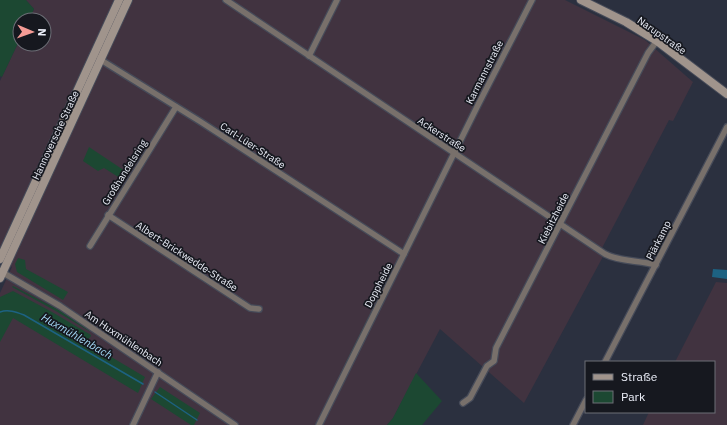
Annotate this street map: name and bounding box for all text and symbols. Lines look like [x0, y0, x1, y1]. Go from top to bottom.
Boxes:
north arrow [12, 12, 52, 52]
street label: Narupstraße [635, 14, 689, 57]
text: N [35, 28, 49, 37]
street label: Karmannstraße [463, 38, 506, 106]
street label: Hannoversche Straße [29, 88, 82, 182]
street label: Ackerstraße [415, 114, 469, 155]
street label: Carl-Lüer-Straße [218, 119, 288, 172]
street label: Großhandelsring [99, 136, 150, 208]
street label: Kiebitzheide [535, 190, 572, 246]
street label: Piärkamp [643, 218, 674, 262]
street label: Albert-Brickwedde-Straße [133, 219, 240, 294]
street label: Doppheide [362, 260, 396, 310]
street label: Am Huxmühlenbach [82, 308, 165, 369]
water label: Huxmühlenbach [39, 310, 115, 362]
legend [585, 361, 715, 413]
text: Straße [621, 369, 658, 384]
text: Park [621, 389, 646, 404]

